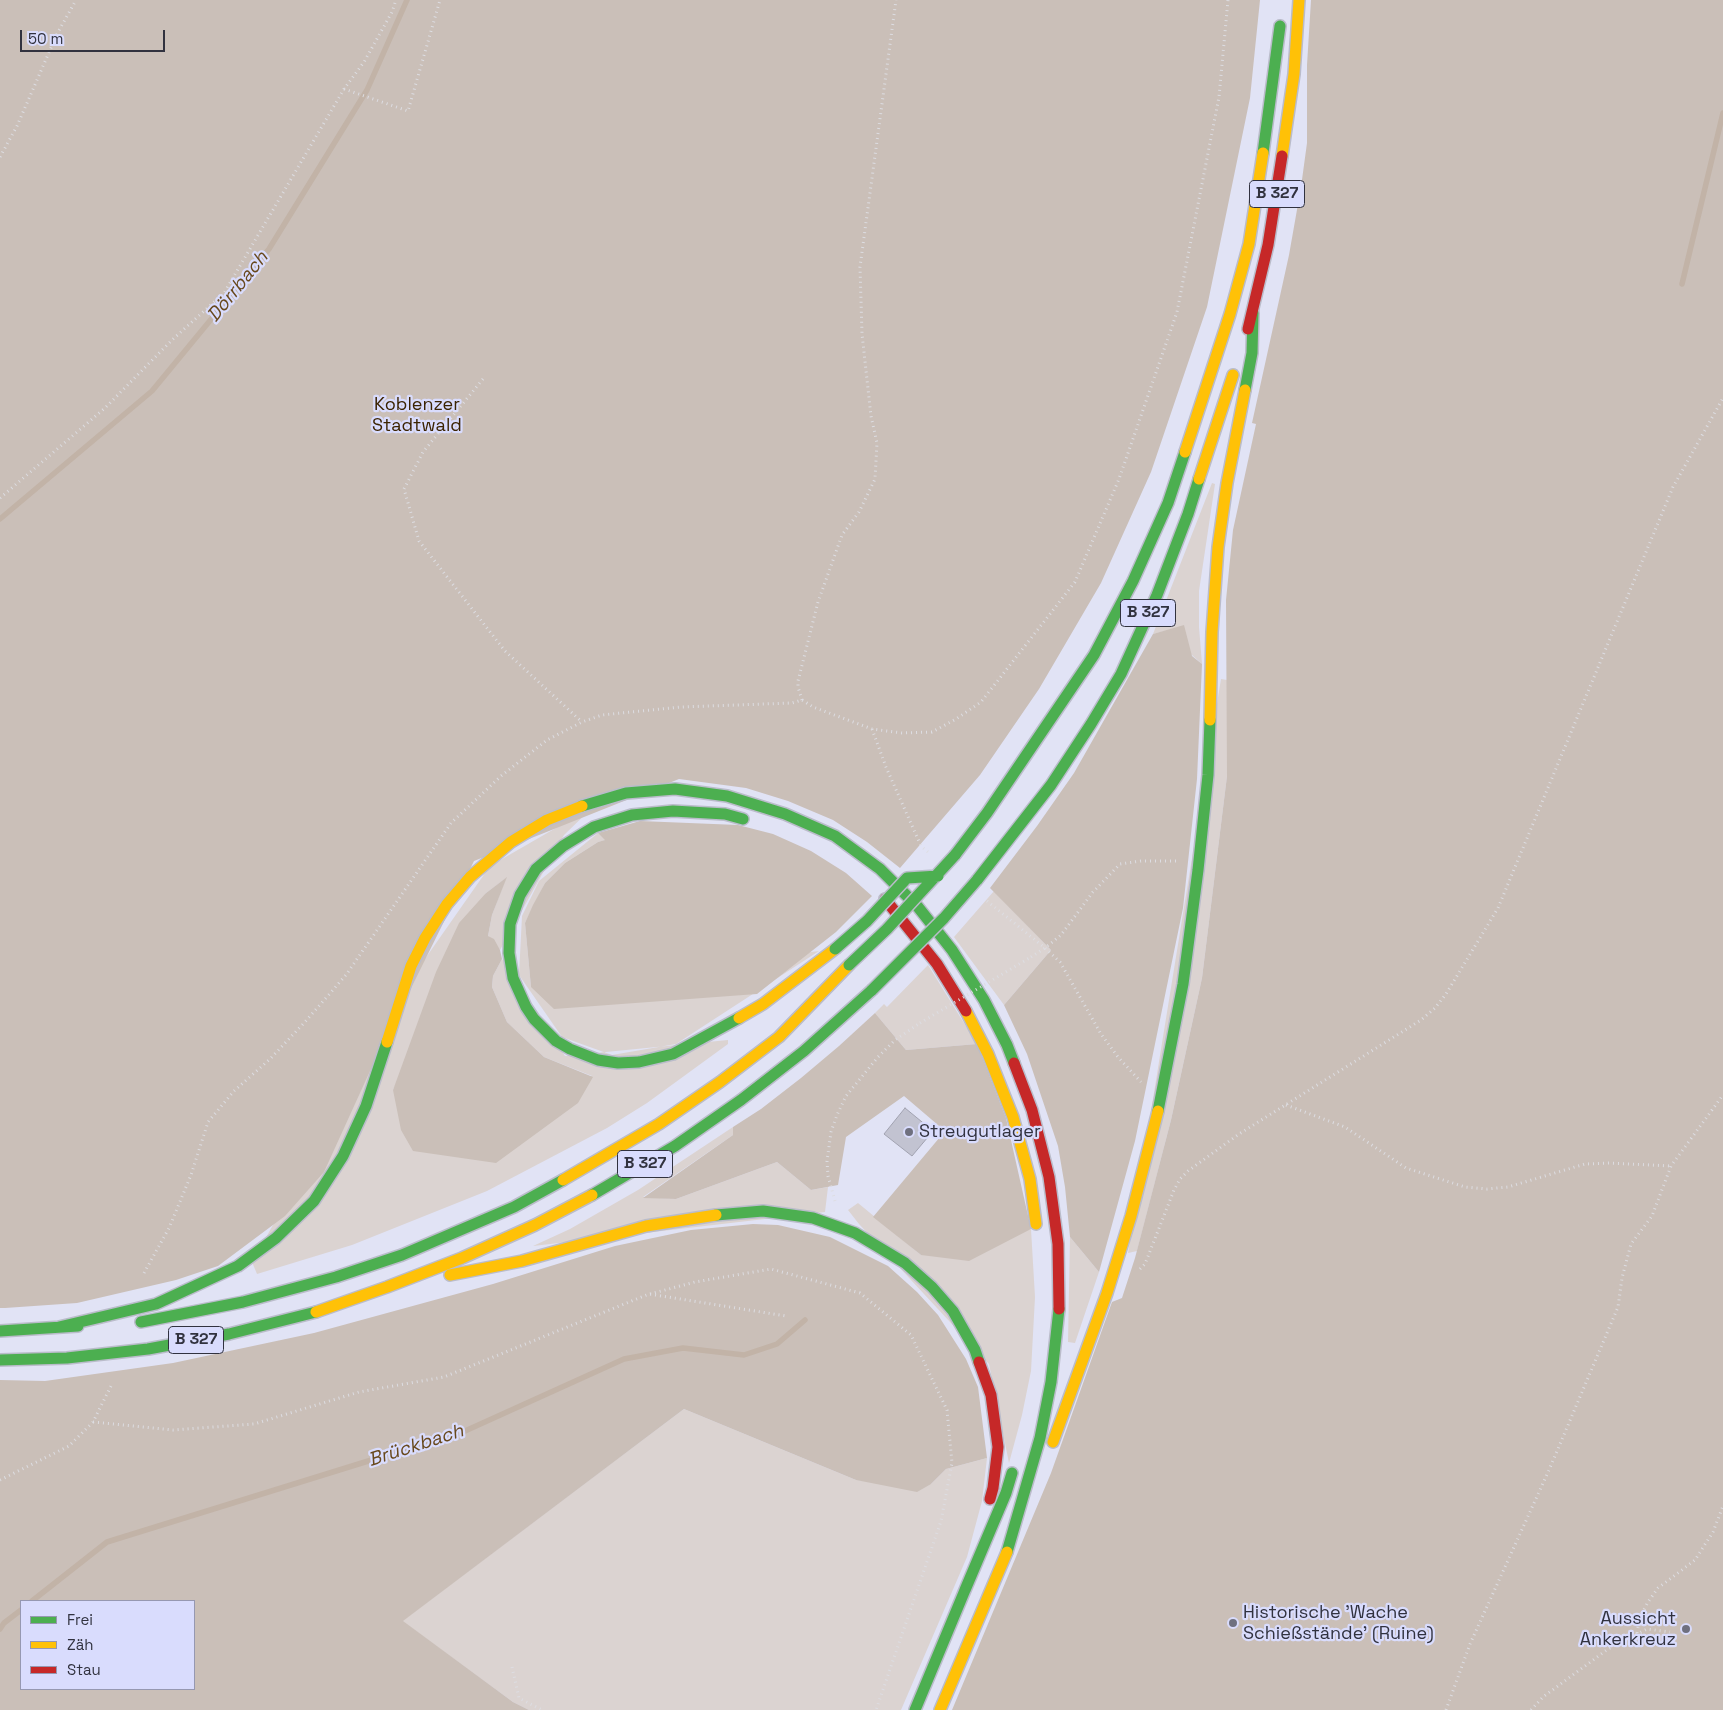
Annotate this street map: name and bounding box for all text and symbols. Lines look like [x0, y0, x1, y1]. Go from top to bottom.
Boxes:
scale bar [22, 20, 168, 52]
text: 50 m [28, 29, 63, 48]
road number: B 327 [1250, 180, 1304, 208]
water label: Dörrbach [203, 247, 273, 327]
park label: Koblenzer Stadtwald [372, 394, 462, 436]
road number: B 327 [1120, 600, 1176, 626]
place label: Streugutlager [919, 1121, 1041, 1143]
marker: Streugutlager [903, 1126, 915, 1138]
road number: B 327 [618, 1150, 672, 1178]
road number: B 327 [168, 1326, 224, 1354]
water label: Brückbach [365, 1420, 467, 1472]
legend [20, 1600, 195, 1690]
place label: Historische 'Wache Schießstände' (Ruine) [1243, 1602, 1434, 1645]
place label: Aussicht Ankerkreuz [1580, 1608, 1676, 1650]
text: Frei [67, 1610, 93, 1629]
marker: Historische 'Wache Schießstände' (Ruine) [1227, 1617, 1239, 1629]
marker: Aussicht Ankerkreuz [1680, 1623, 1692, 1635]
text: Zäh [67, 1635, 93, 1654]
text: Stau [67, 1660, 101, 1679]

